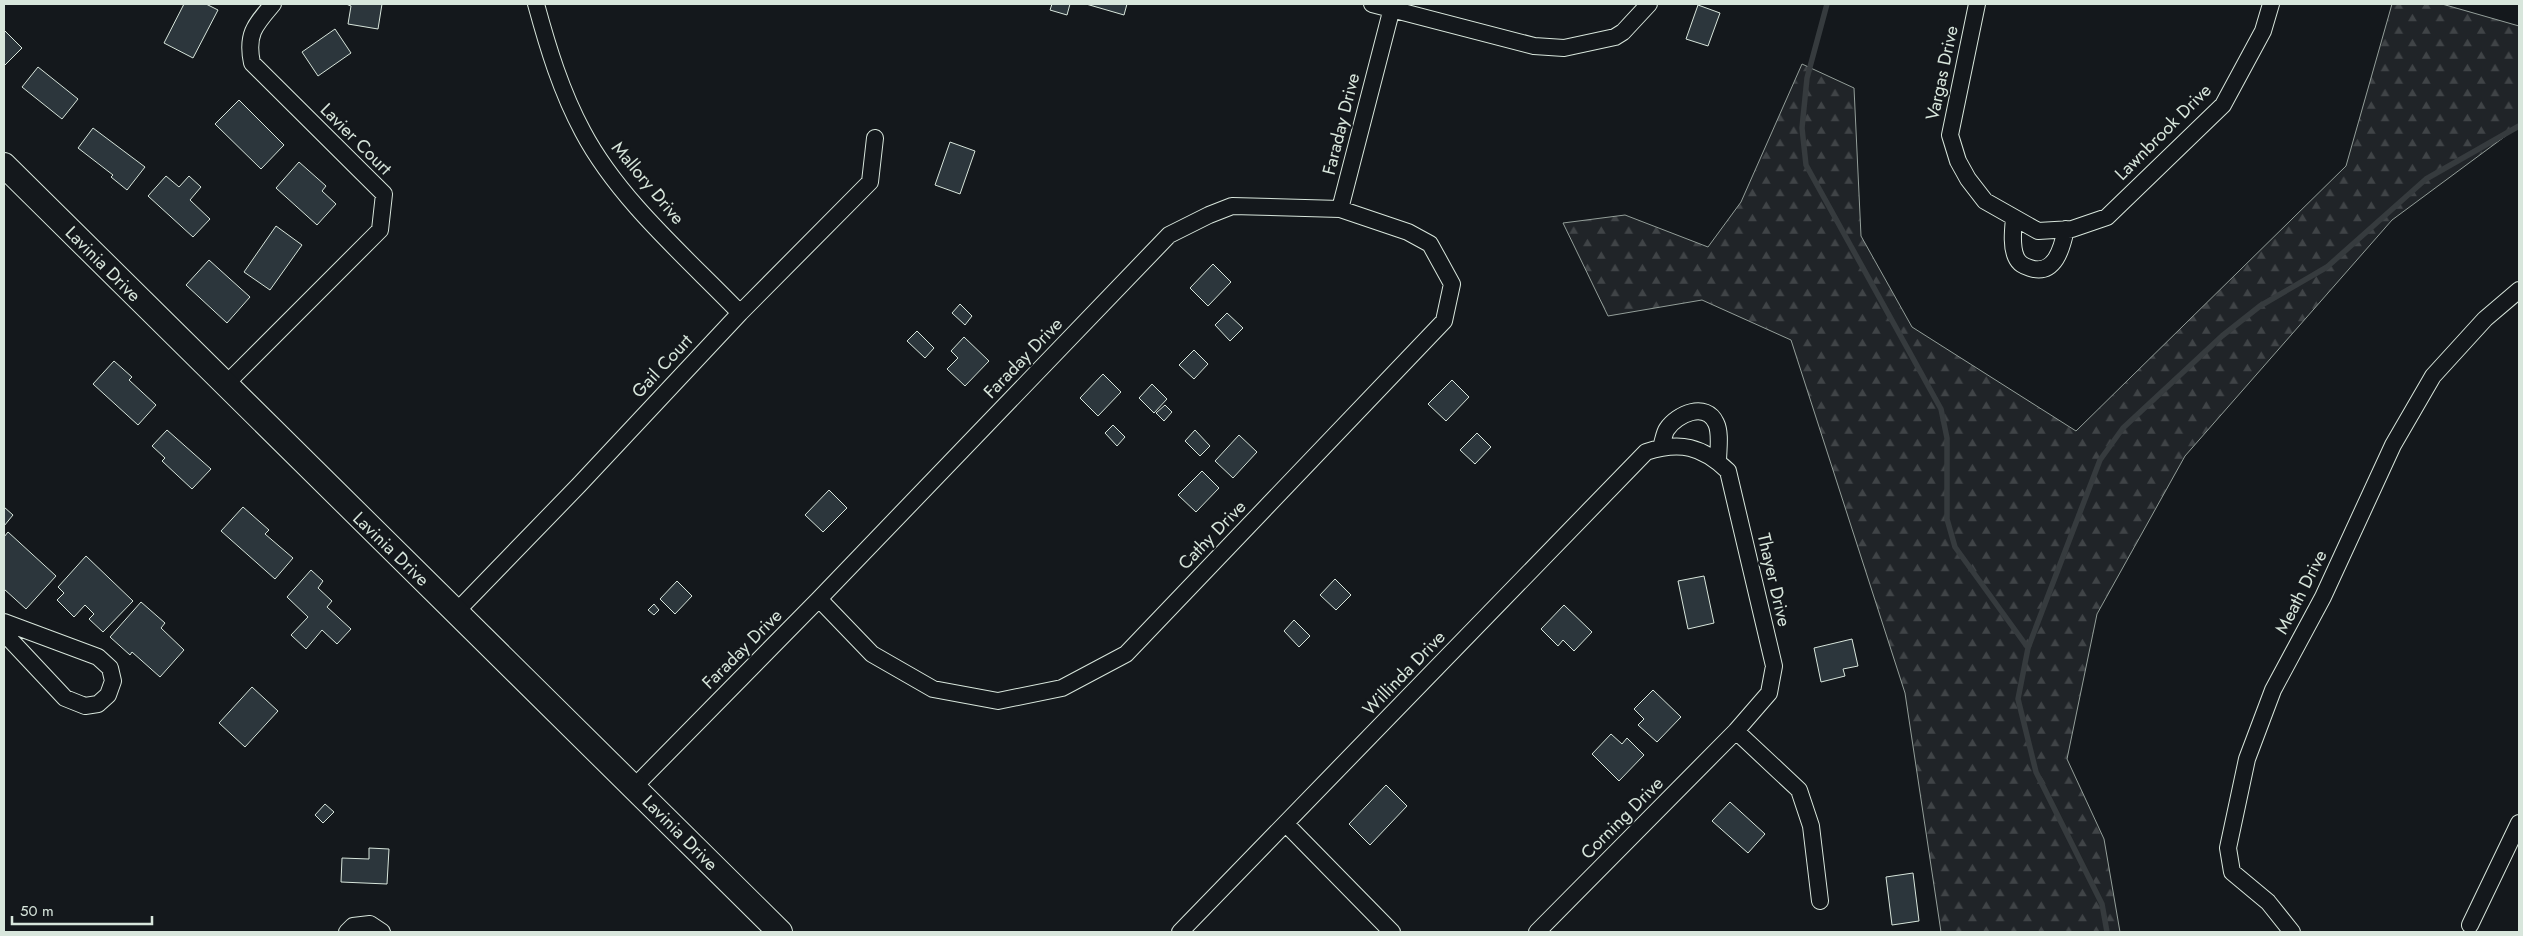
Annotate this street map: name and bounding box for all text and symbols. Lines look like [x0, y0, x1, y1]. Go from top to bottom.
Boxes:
street label: Vargas Drive [1919, 23, 1965, 123]
street label: Faraday Drive [1316, 70, 1366, 178]
street label: Lawnbrook Drive [2109, 78, 2217, 186]
street label: Lavier Court [314, 97, 398, 181]
street label: Mallory Drive [605, 136, 691, 230]
street label: Lavinia Drive [59, 220, 147, 308]
street label: Faraday Drive [977, 312, 1069, 404]
street label: Gail Court [626, 328, 699, 404]
street label: Cathy Drive [1172, 494, 1252, 576]
street label: Lavinia Drive [347, 506, 435, 592]
street label: Thayer Drive [1751, 531, 1797, 629]
street label: Meath Drive [2269, 545, 2333, 639]
street label: Faraday Drive [696, 603, 788, 695]
street label: Willinda Drive [1357, 625, 1451, 721]
street label: Corning Drive [1575, 771, 1669, 865]
street label: Lavinia Drive [636, 789, 724, 877]
scale bar [12, 894, 152, 926]
text: 50 m [20, 900, 54, 922]

